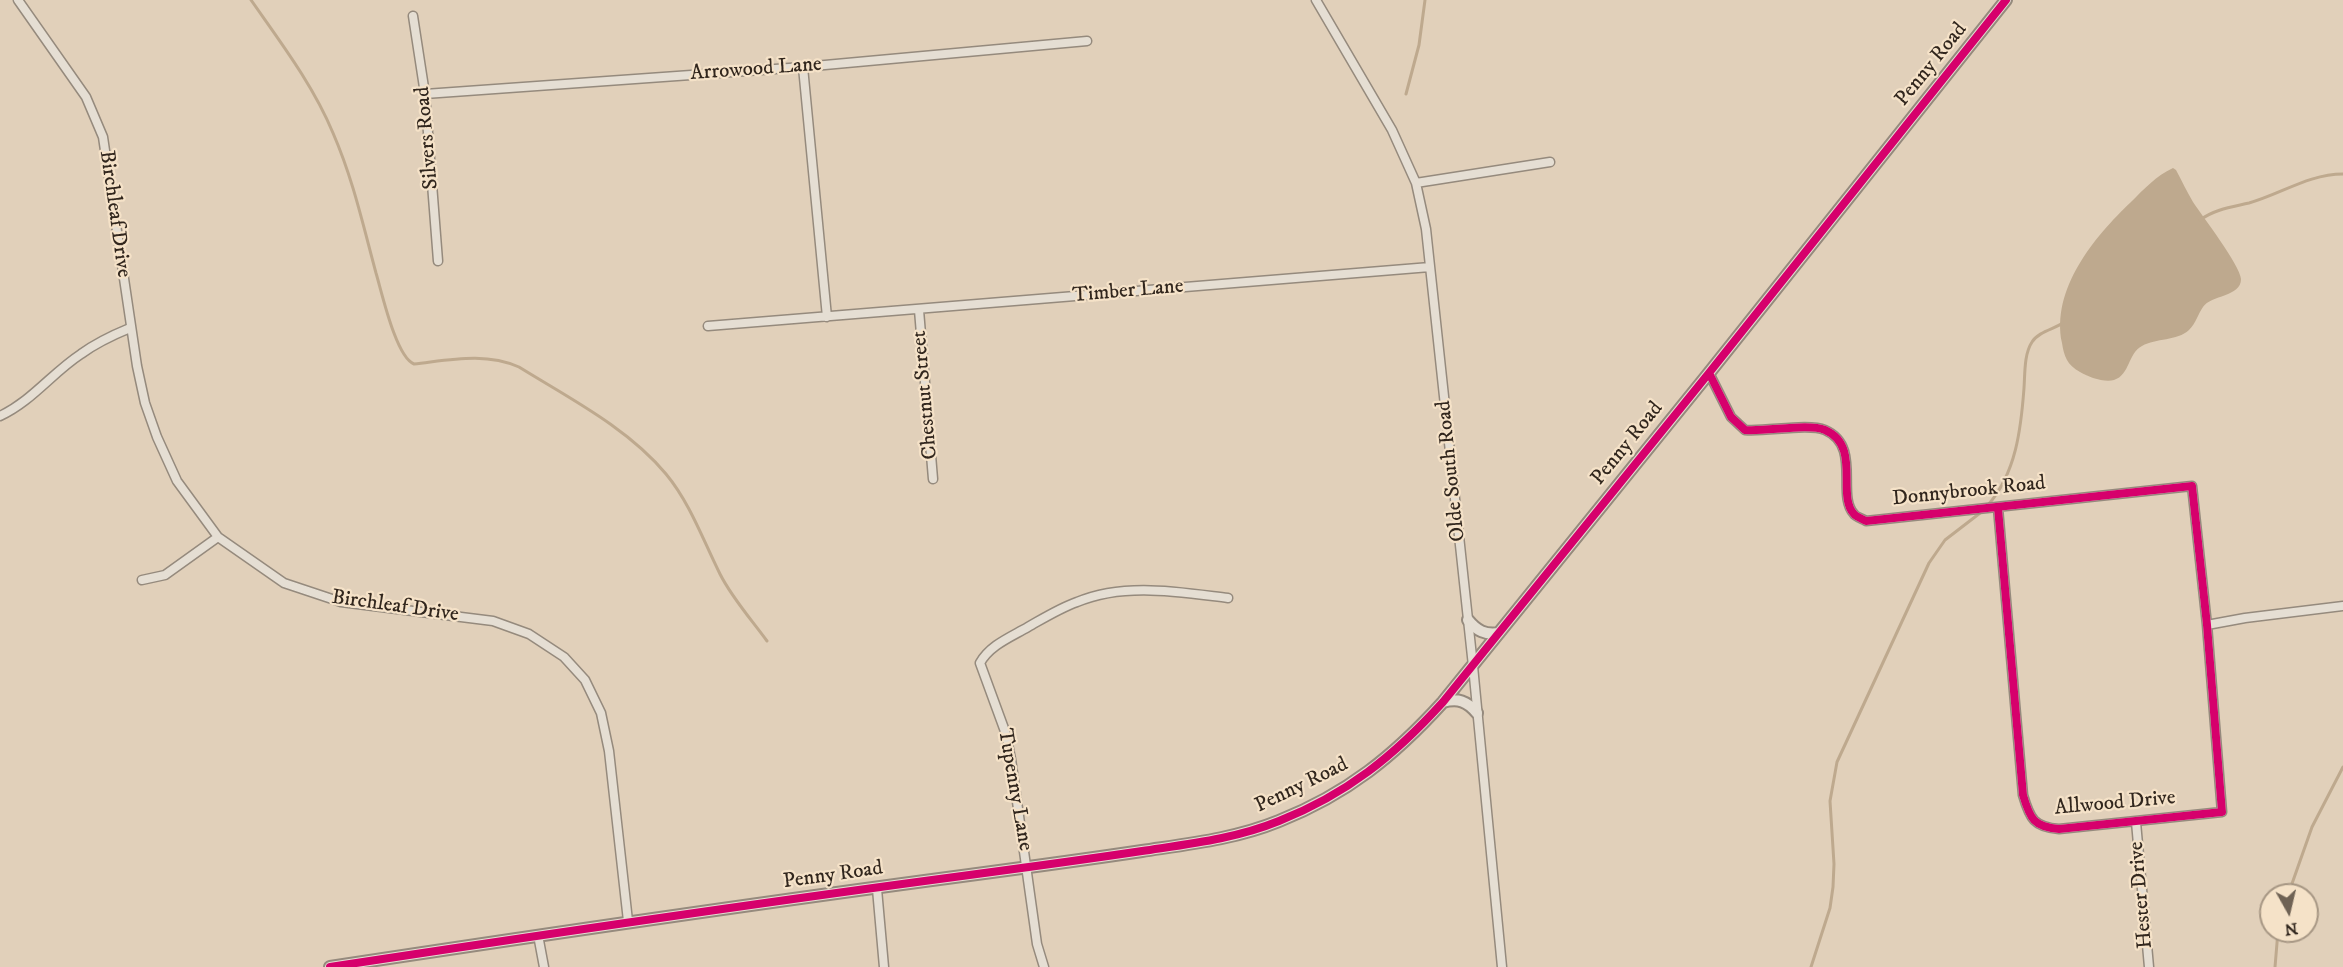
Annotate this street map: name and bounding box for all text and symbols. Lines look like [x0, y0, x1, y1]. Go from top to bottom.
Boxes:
street label: Penny Road [1891, 18, 1973, 112]
street label: Arrowood Lane [689, 53, 823, 87]
street label: Silvers Road [411, 85, 445, 191]
street label: Birchleaf Drive [93, 149, 135, 279]
street label: Timber Lane [1071, 275, 1185, 309]
street label: Chestnut Street [908, 330, 944, 460]
street label: Penny Road [1587, 397, 1669, 491]
street label: Olde South Road [1432, 399, 1472, 543]
street label: Donnybrook Road [1891, 471, 2047, 513]
street label: Birchleaf Drive [330, 586, 460, 628]
street label: Tupenny Lane [991, 727, 1037, 853]
street label: Penny Road [1251, 753, 1353, 819]
street label: Allwood Drive [2053, 786, 2177, 822]
street label: Hester Drive [2125, 840, 2159, 950]
street label: Penny Road [782, 857, 884, 895]
north arrow [2259, 883, 2319, 943]
text: N [2283, 918, 2299, 940]

